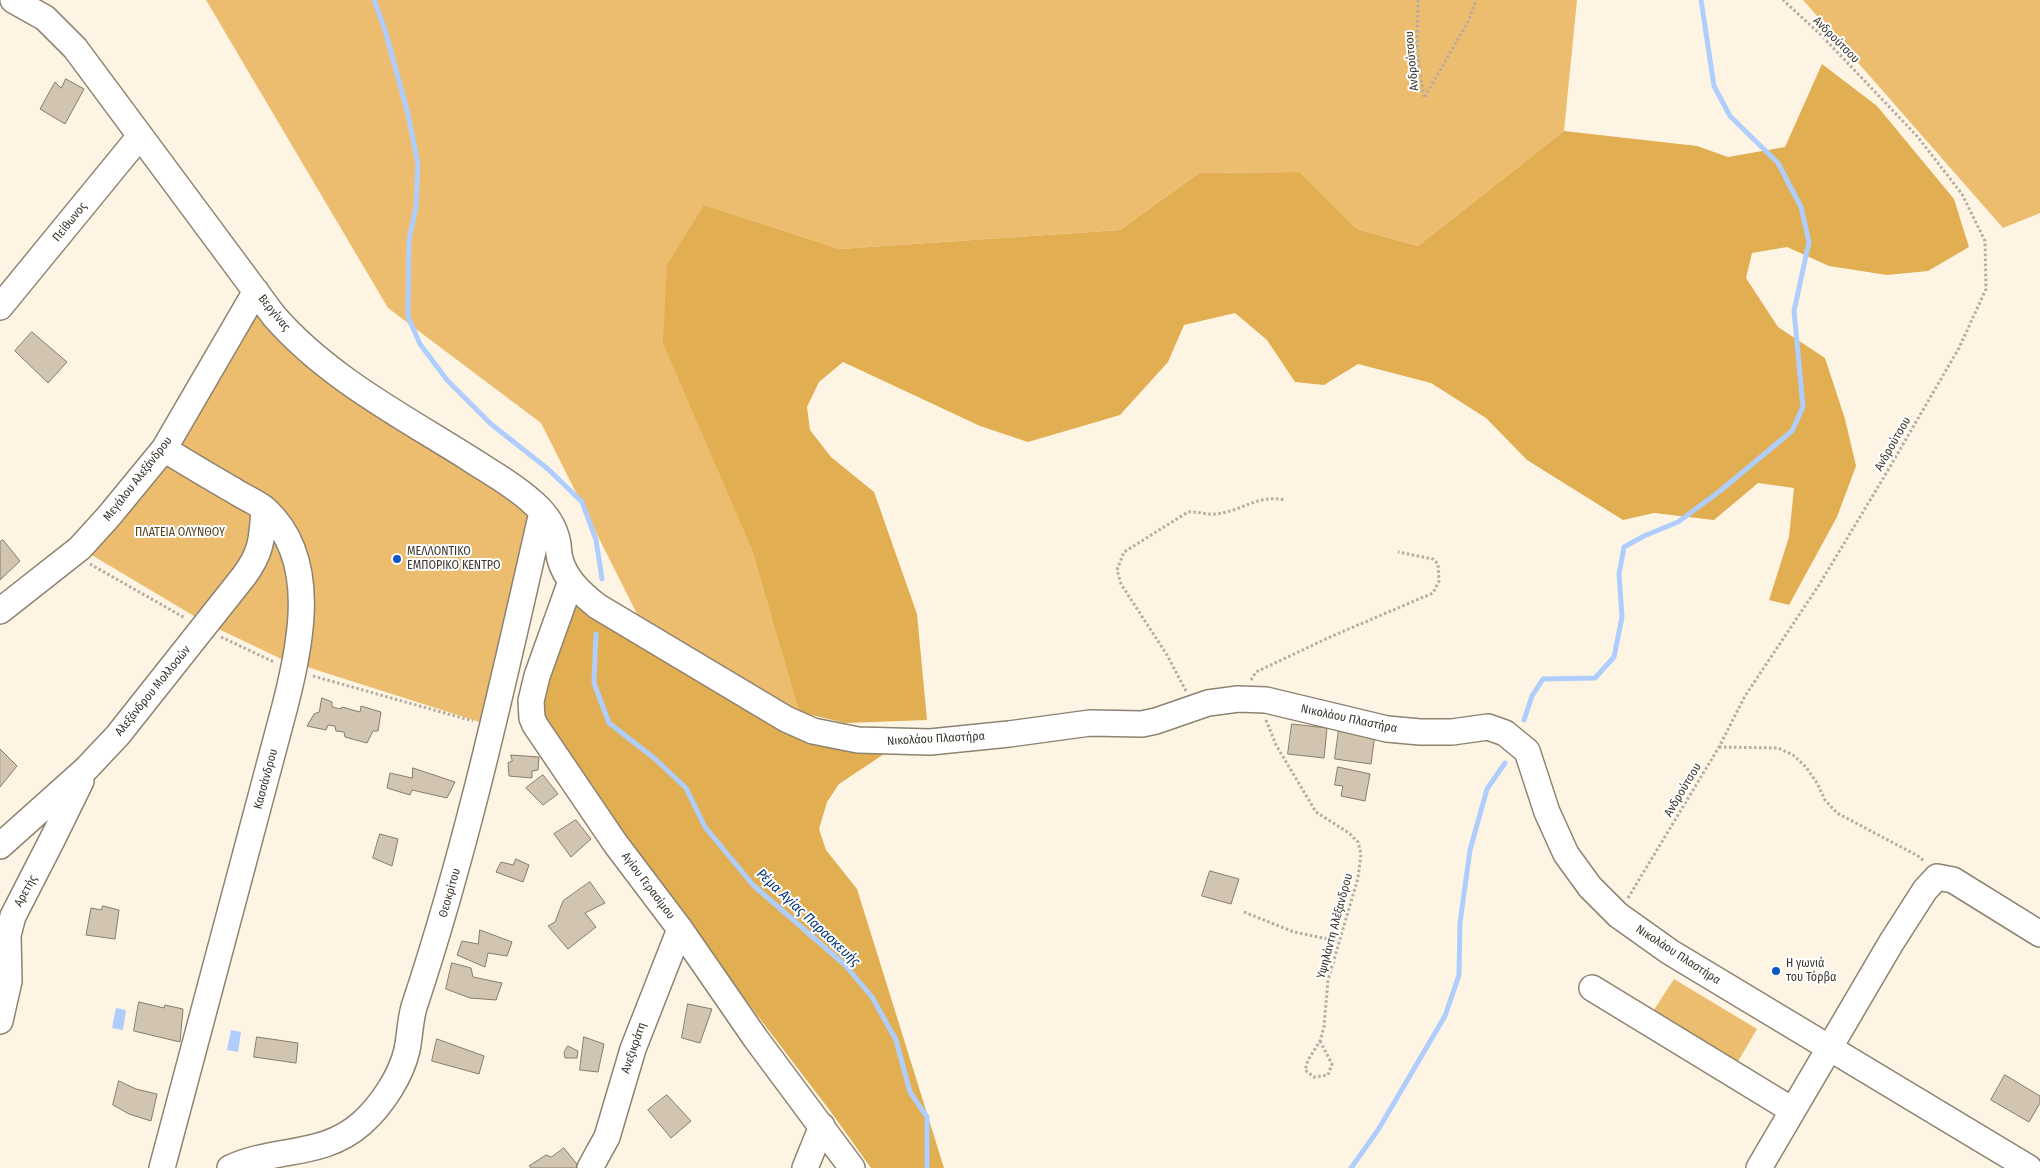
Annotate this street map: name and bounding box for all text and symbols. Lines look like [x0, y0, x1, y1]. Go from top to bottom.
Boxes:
street label: Ανδρούτσου [1810, 14, 1862, 66]
street label: Ανδρούτσου [1402, 31, 1422, 91]
street label: Πείθωνος [50, 199, 90, 245]
street label: Βεργίνας [255, 292, 293, 334]
street label: Ανδρούτσου [1872, 414, 1914, 474]
street label: Μεγάλου Αλεξάνδρου [101, 434, 175, 524]
park label: ΠΛΑΤΕΙΑ ΟΛΥΝΘΟΥ [135, 526, 225, 540]
place label: ΜΕΛΛΟΝΤΙΚΟ ΕΜΠΟΡΙΚΟ ΚΕΝΤΡΟ [407, 545, 501, 573]
marker: ΜΕΛΛΟΝΤΙΚΟ ΕΜΠΟΡΙΚΟ ΚΕΝΤΡΟ [391, 553, 403, 565]
street label: Αλεξάνδρου Μολλοσών [112, 643, 194, 739]
street label: Νικολάου Πλαστήρα [1300, 702, 1398, 736]
street label: Νικολάου Πλαστήρα [887, 729, 985, 749]
street label: Κασσάνδρου [251, 747, 281, 811]
street label: Ανδρούτσου [1661, 761, 1705, 819]
street label: Αγίου Γερασίμου [618, 850, 678, 922]
water label: Ρέμα Αγίας Παρασκευής [753, 866, 863, 970]
street label: Θεοκρίτου [436, 867, 464, 919]
street label: Υψηλάντη Αλέξανδρου [1314, 872, 1356, 980]
street label: Αρετής [11, 873, 41, 909]
street label: Νικολάου Πλαστήρα [1633, 922, 1723, 988]
place label: Η γωνιά του Τόρβα [1786, 957, 1836, 985]
marker: Η γωνιά του Τόρβα [1770, 965, 1782, 977]
street label: Ανεξικράτη [619, 1020, 649, 1076]

